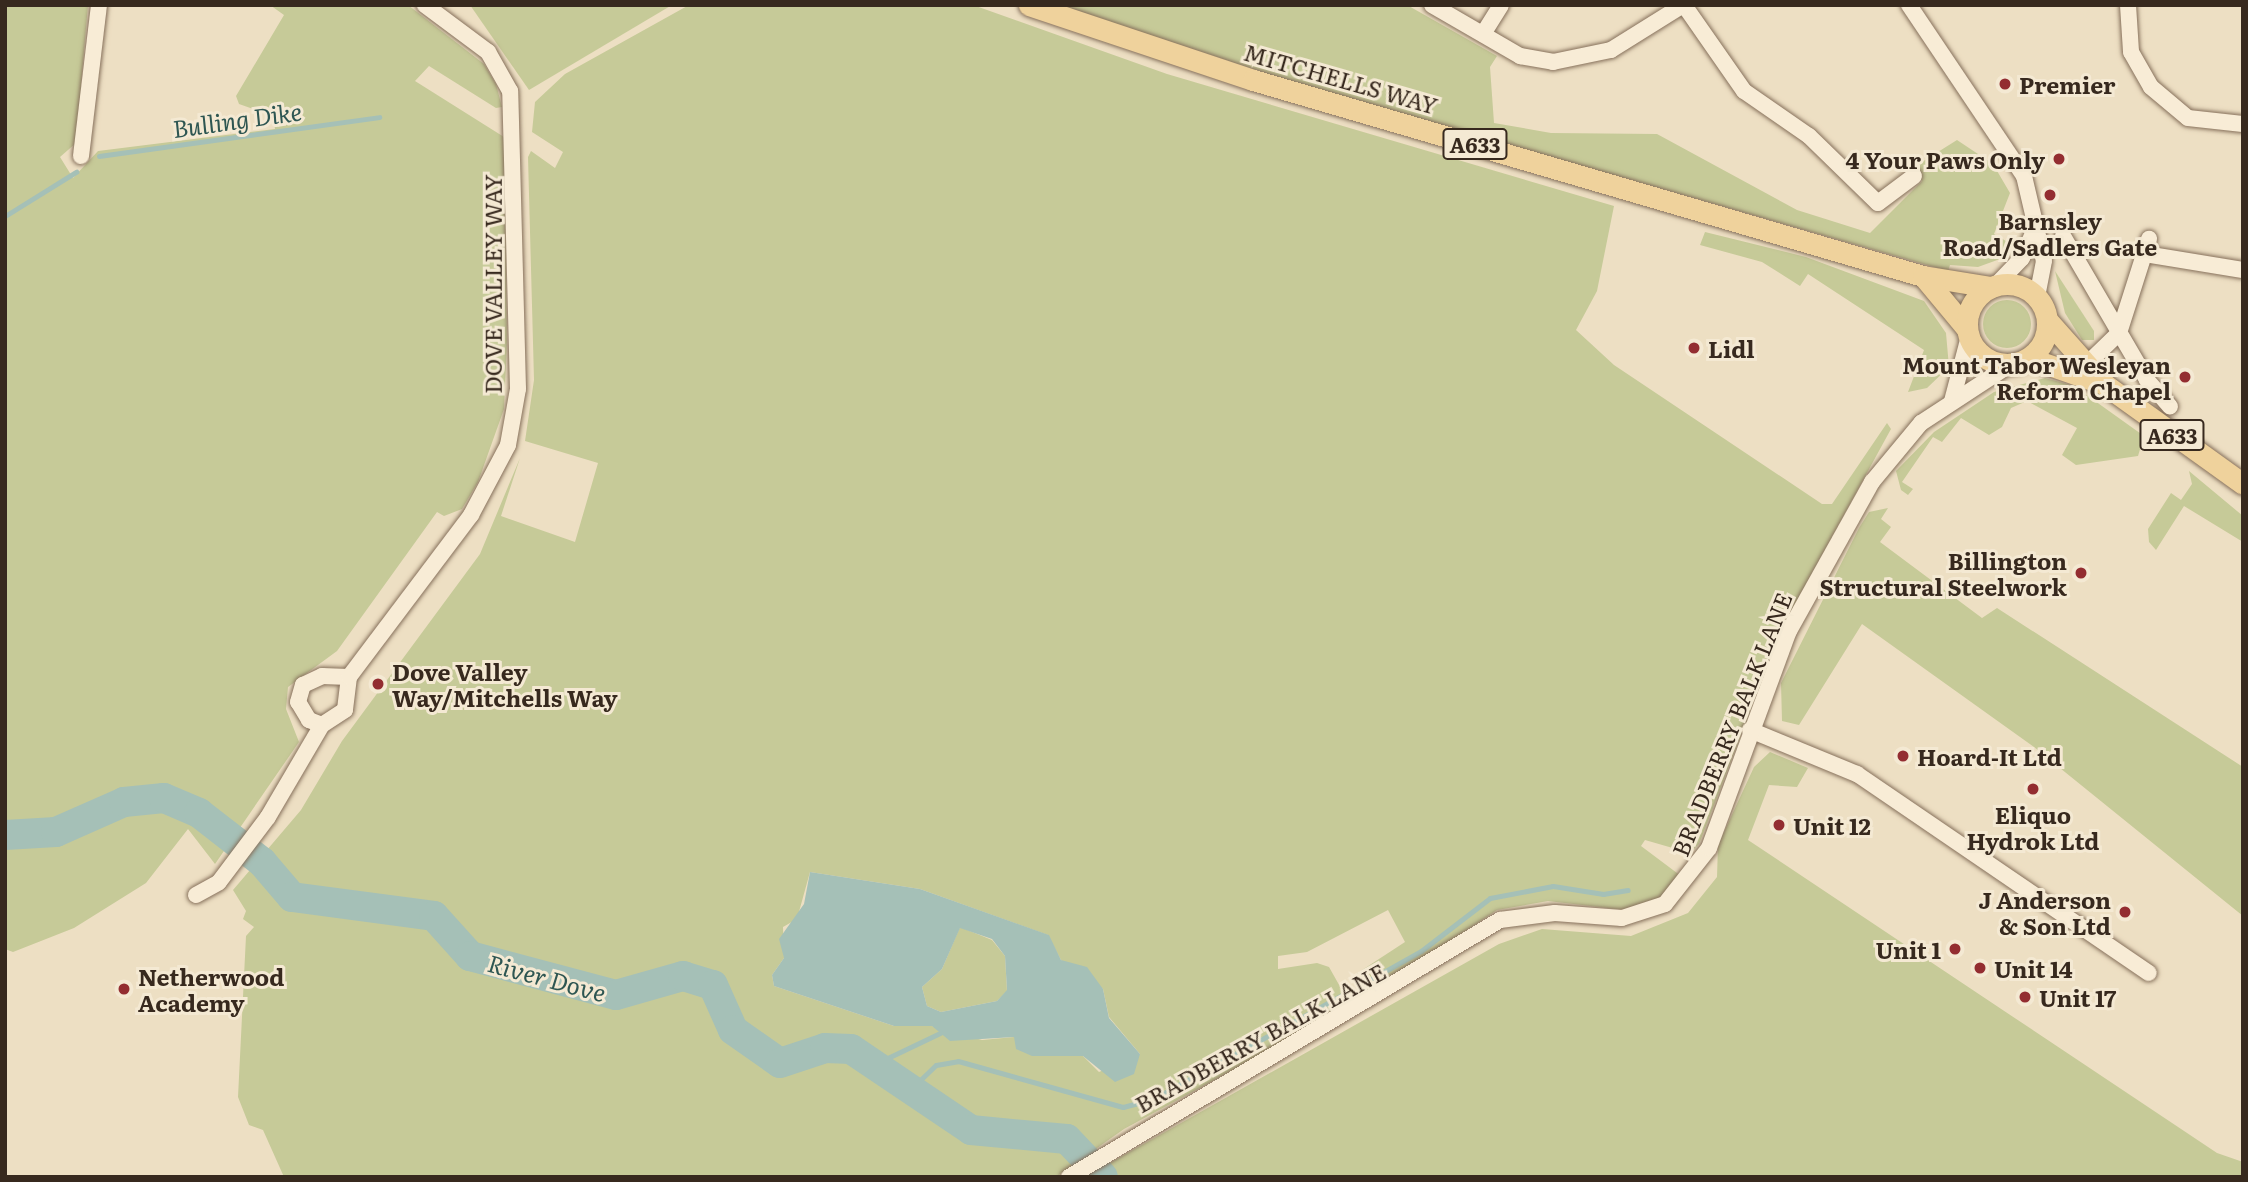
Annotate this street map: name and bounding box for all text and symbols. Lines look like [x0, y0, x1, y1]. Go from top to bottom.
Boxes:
street label: MITCHELLS WAY [1241, 37, 1441, 119]
place label: Premier [2019, 70, 2115, 98]
marker: Premier [1997, 76, 2013, 92]
water label: Bulling Dike [171, 96, 303, 142]
road number: A633 [1442, 127, 1508, 162]
place label: 4 Your Paws Only [1846, 145, 2045, 173]
marker: 4 Your Paws Only [2051, 151, 2067, 167]
street label: DOVE VALLEY WAY [478, 174, 506, 394]
marker: Barnsley Road/Sadlers Gate [2042, 187, 2058, 203]
place label: Barnsley Road/Sadlers Gate [1943, 206, 2157, 260]
place label: Lidl [1708, 334, 1755, 362]
marker: Lidl [1686, 340, 1702, 356]
place label: Mount Tabor Wesleyan Reform Chapel [1902, 350, 2171, 404]
marker: Mount Tabor Wesleyan Reform Chapel [2177, 369, 2193, 385]
road number: A633 [2139, 418, 2205, 452]
place label: Billington Structural Steelwork [1819, 546, 2067, 600]
marker: Billington Structural Steelwork [2073, 565, 2089, 581]
street label: BRADBERRY BALK LANE [1665, 588, 1797, 860]
place label: Dove Valley Way/Mitchells Way [392, 657, 618, 711]
marker: Dove Valley Way/Mitchells Way [370, 676, 386, 692]
place label: Hoard-It Ltd [1917, 742, 2062, 770]
marker: Hoard-It Ltd [1895, 748, 1911, 764]
marker: Eliquo Hydrok Ltd [2025, 781, 2041, 797]
place label: Eliquo Hydrok Ltd [1967, 800, 2099, 854]
place label: Unit 12 [1793, 811, 1871, 839]
marker: Unit 12 [1771, 817, 1787, 833]
place label: J Anderson & Son Ltd [1978, 885, 2111, 939]
marker: J Anderson & Son Ltd [2117, 904, 2133, 920]
place label: Unit 1 [1875, 935, 1941, 963]
marker: Unit 1 [1947, 941, 1963, 957]
water label: River Dove [485, 947, 609, 1007]
place label: Unit 14 [1994, 954, 2073, 982]
street label: BRADBERRY BALK LANE [1130, 957, 1390, 1117]
marker: Unit 14 [1972, 960, 1988, 976]
place label: Netherwood Academy [138, 962, 284, 1016]
marker: Netherwood Academy [116, 981, 132, 997]
place label: Unit 17 [2039, 983, 2116, 1011]
marker: Unit 17 [2017, 989, 2033, 1005]

